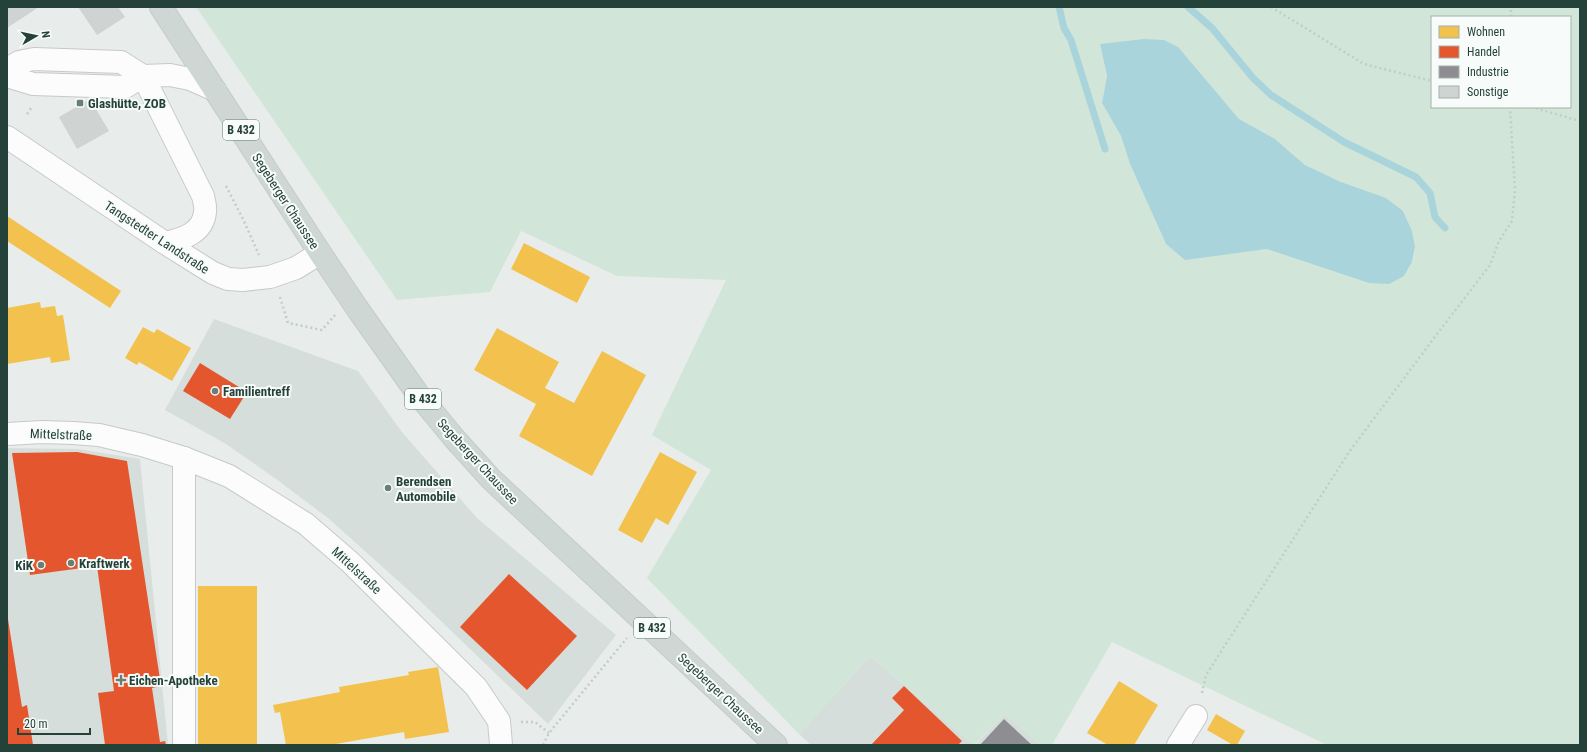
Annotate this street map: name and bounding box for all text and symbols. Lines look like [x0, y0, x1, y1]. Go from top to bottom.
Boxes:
north arrow [16, 16, 56, 56]
legend [1431, 16, 1571, 108]
text: Wohnen [1467, 25, 1505, 39]
text: N [38, 30, 52, 39]
text: Handel [1467, 45, 1500, 59]
text: Industrie [1467, 65, 1509, 79]
text: Sonstige [1467, 85, 1509, 99]
place label: Glashütte, ZOB [88, 96, 166, 111]
marker: Glashütte, ZOB [75, 98, 85, 108]
road number: B 432 [223, 120, 259, 140]
street label: Segeberger Chaussee [249, 150, 322, 252]
street label: Tangstedter Landstraße [102, 198, 212, 277]
place label: Familientreff [223, 384, 291, 399]
marker: Familientreff [210, 386, 220, 396]
road number: B 432 [405, 389, 441, 409]
street label: Segeberger Chaussee [434, 416, 521, 507]
street label: Mittelstraße [30, 426, 92, 443]
place label: Berendsen Automobile [396, 474, 456, 504]
marker: Berendsen Automobile [383, 483, 393, 493]
street label: Mittelstraße [329, 544, 385, 597]
place label: Kraftwerk [79, 556, 130, 571]
place label: KiK [15, 558, 34, 573]
marker: Kraftwerk [66, 558, 76, 568]
marker: KiK [36, 560, 46, 570]
road number: B 432 [634, 618, 670, 638]
street label: Segeberger Chaussee [675, 650, 766, 737]
place label: Eichen-Apotheke [129, 673, 218, 688]
marker: Eichen-Apotheke [116, 675, 126, 685]
scale bar [18, 710, 90, 736]
text: 20 m [24, 717, 48, 731]

